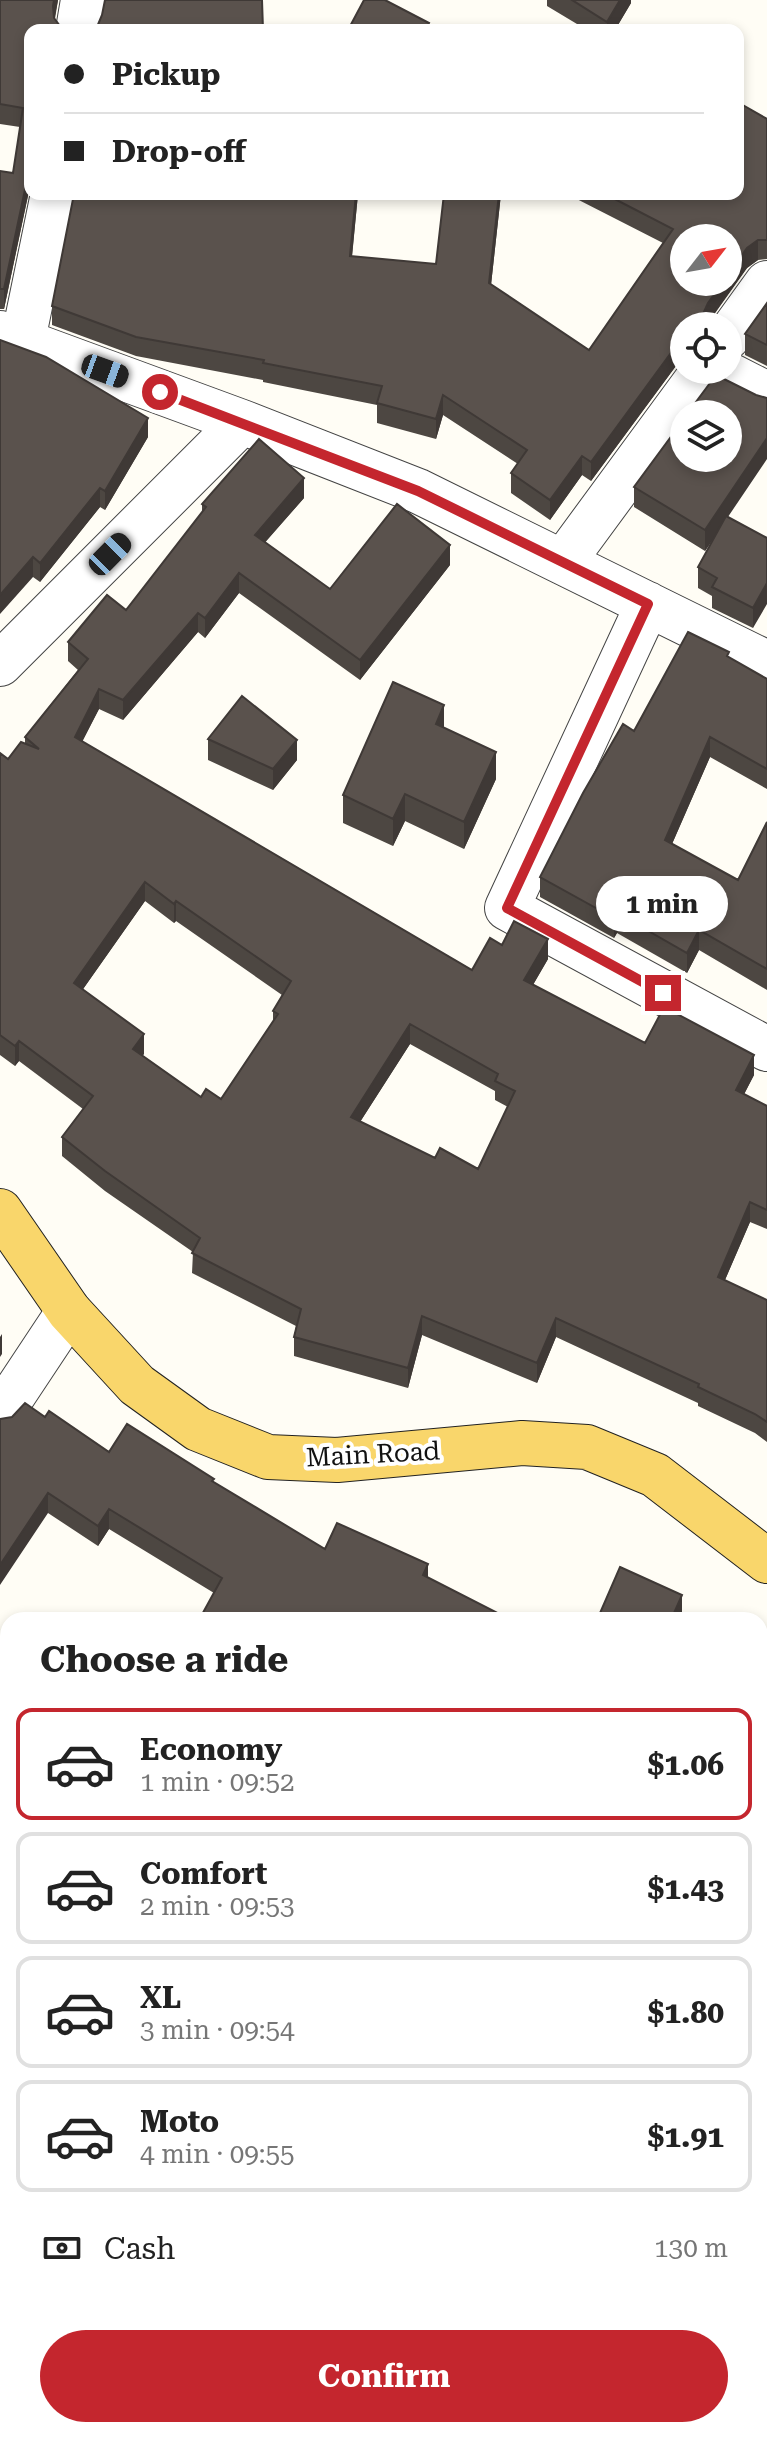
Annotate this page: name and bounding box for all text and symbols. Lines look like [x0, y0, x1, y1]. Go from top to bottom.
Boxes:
text: Pickup [112, 57, 220, 92]
text: Drop-off [112, 134, 246, 169]
north arrow [670, 224, 742, 296]
map controls [670, 224, 742, 472]
button: locate [670, 312, 742, 384]
car [78, 352, 132, 390]
route start [142, 374, 178, 410]
button: layers [670, 400, 742, 472]
car [85, 529, 135, 579]
callout: 1 min [597, 877, 729, 933]
text: 1 min [626, 889, 698, 919]
route end [645, 975, 681, 1011]
street label: Main Road [305, 1435, 441, 1472]
text: Choose a ride [40, 1639, 288, 1681]
icon: car [44, 1728, 116, 1800]
text: Economy [140, 1732, 282, 1767]
text: $1.06 [647, 1747, 724, 1782]
text: 1 min · 09:52 [140, 1767, 295, 1797]
icon: car [44, 1852, 116, 1924]
text: Comfort [140, 1856, 267, 1891]
text: $1.43 [647, 1871, 724, 1906]
text: 2 min · 09:53 [140, 1891, 295, 1921]
icon: car [44, 1976, 116, 2048]
text: XL [140, 1980, 181, 2015]
text: $1.80 [647, 1995, 724, 2030]
text: 3 min · 09:54 [140, 2015, 295, 2045]
icon: car [44, 2100, 116, 2172]
text: Moto [140, 2104, 219, 2139]
text: $1.91 [647, 2119, 724, 2154]
text: 4 min · 09:55 [140, 2139, 295, 2169]
icon: cash [40, 2226, 84, 2270]
text: Cash [104, 2231, 175, 2266]
text: 130 m [654, 2233, 728, 2263]
button: Confirm [40, 2330, 728, 2422]

